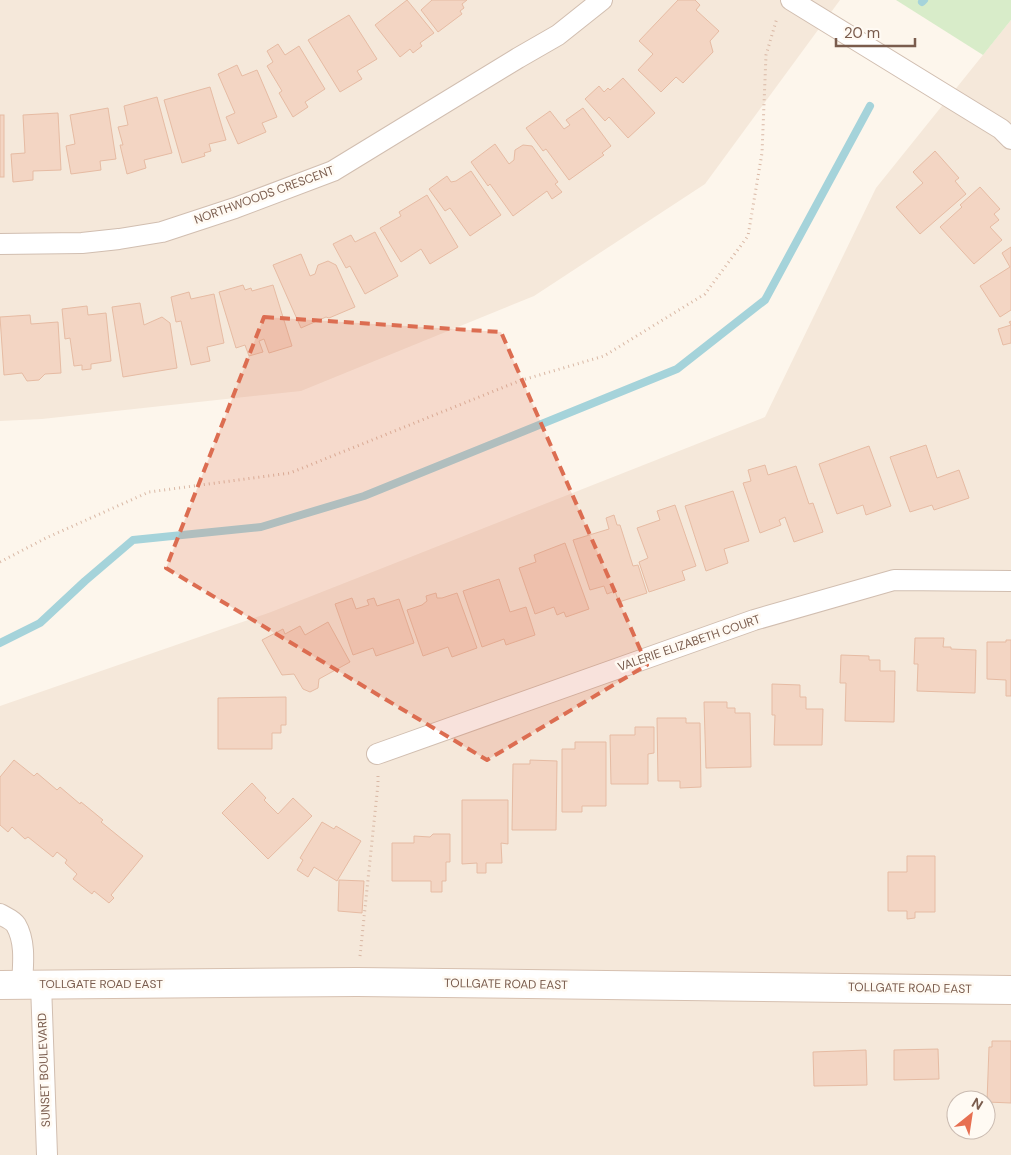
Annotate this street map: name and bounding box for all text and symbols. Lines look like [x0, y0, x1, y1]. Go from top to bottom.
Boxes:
scale bar [836, 15, 915, 47]
text: 20 m [844, 23, 880, 43]
street label: NORTHWOODS CRESCENT [192, 162, 336, 228]
street label: VALERIE ELIZABETH COURT [616, 611, 763, 675]
street label: TOLLGATE ROAD EAST [444, 975, 568, 993]
street label: TOLLGATE ROAD EAST [39, 976, 163, 992]
street label: TOLLGATE ROAD EAST [848, 979, 972, 997]
street label: SUNSET BOULEVARD [34, 1013, 54, 1127]
north arrow [946, 1090, 996, 1140]
text: N [969, 1093, 986, 1114]

